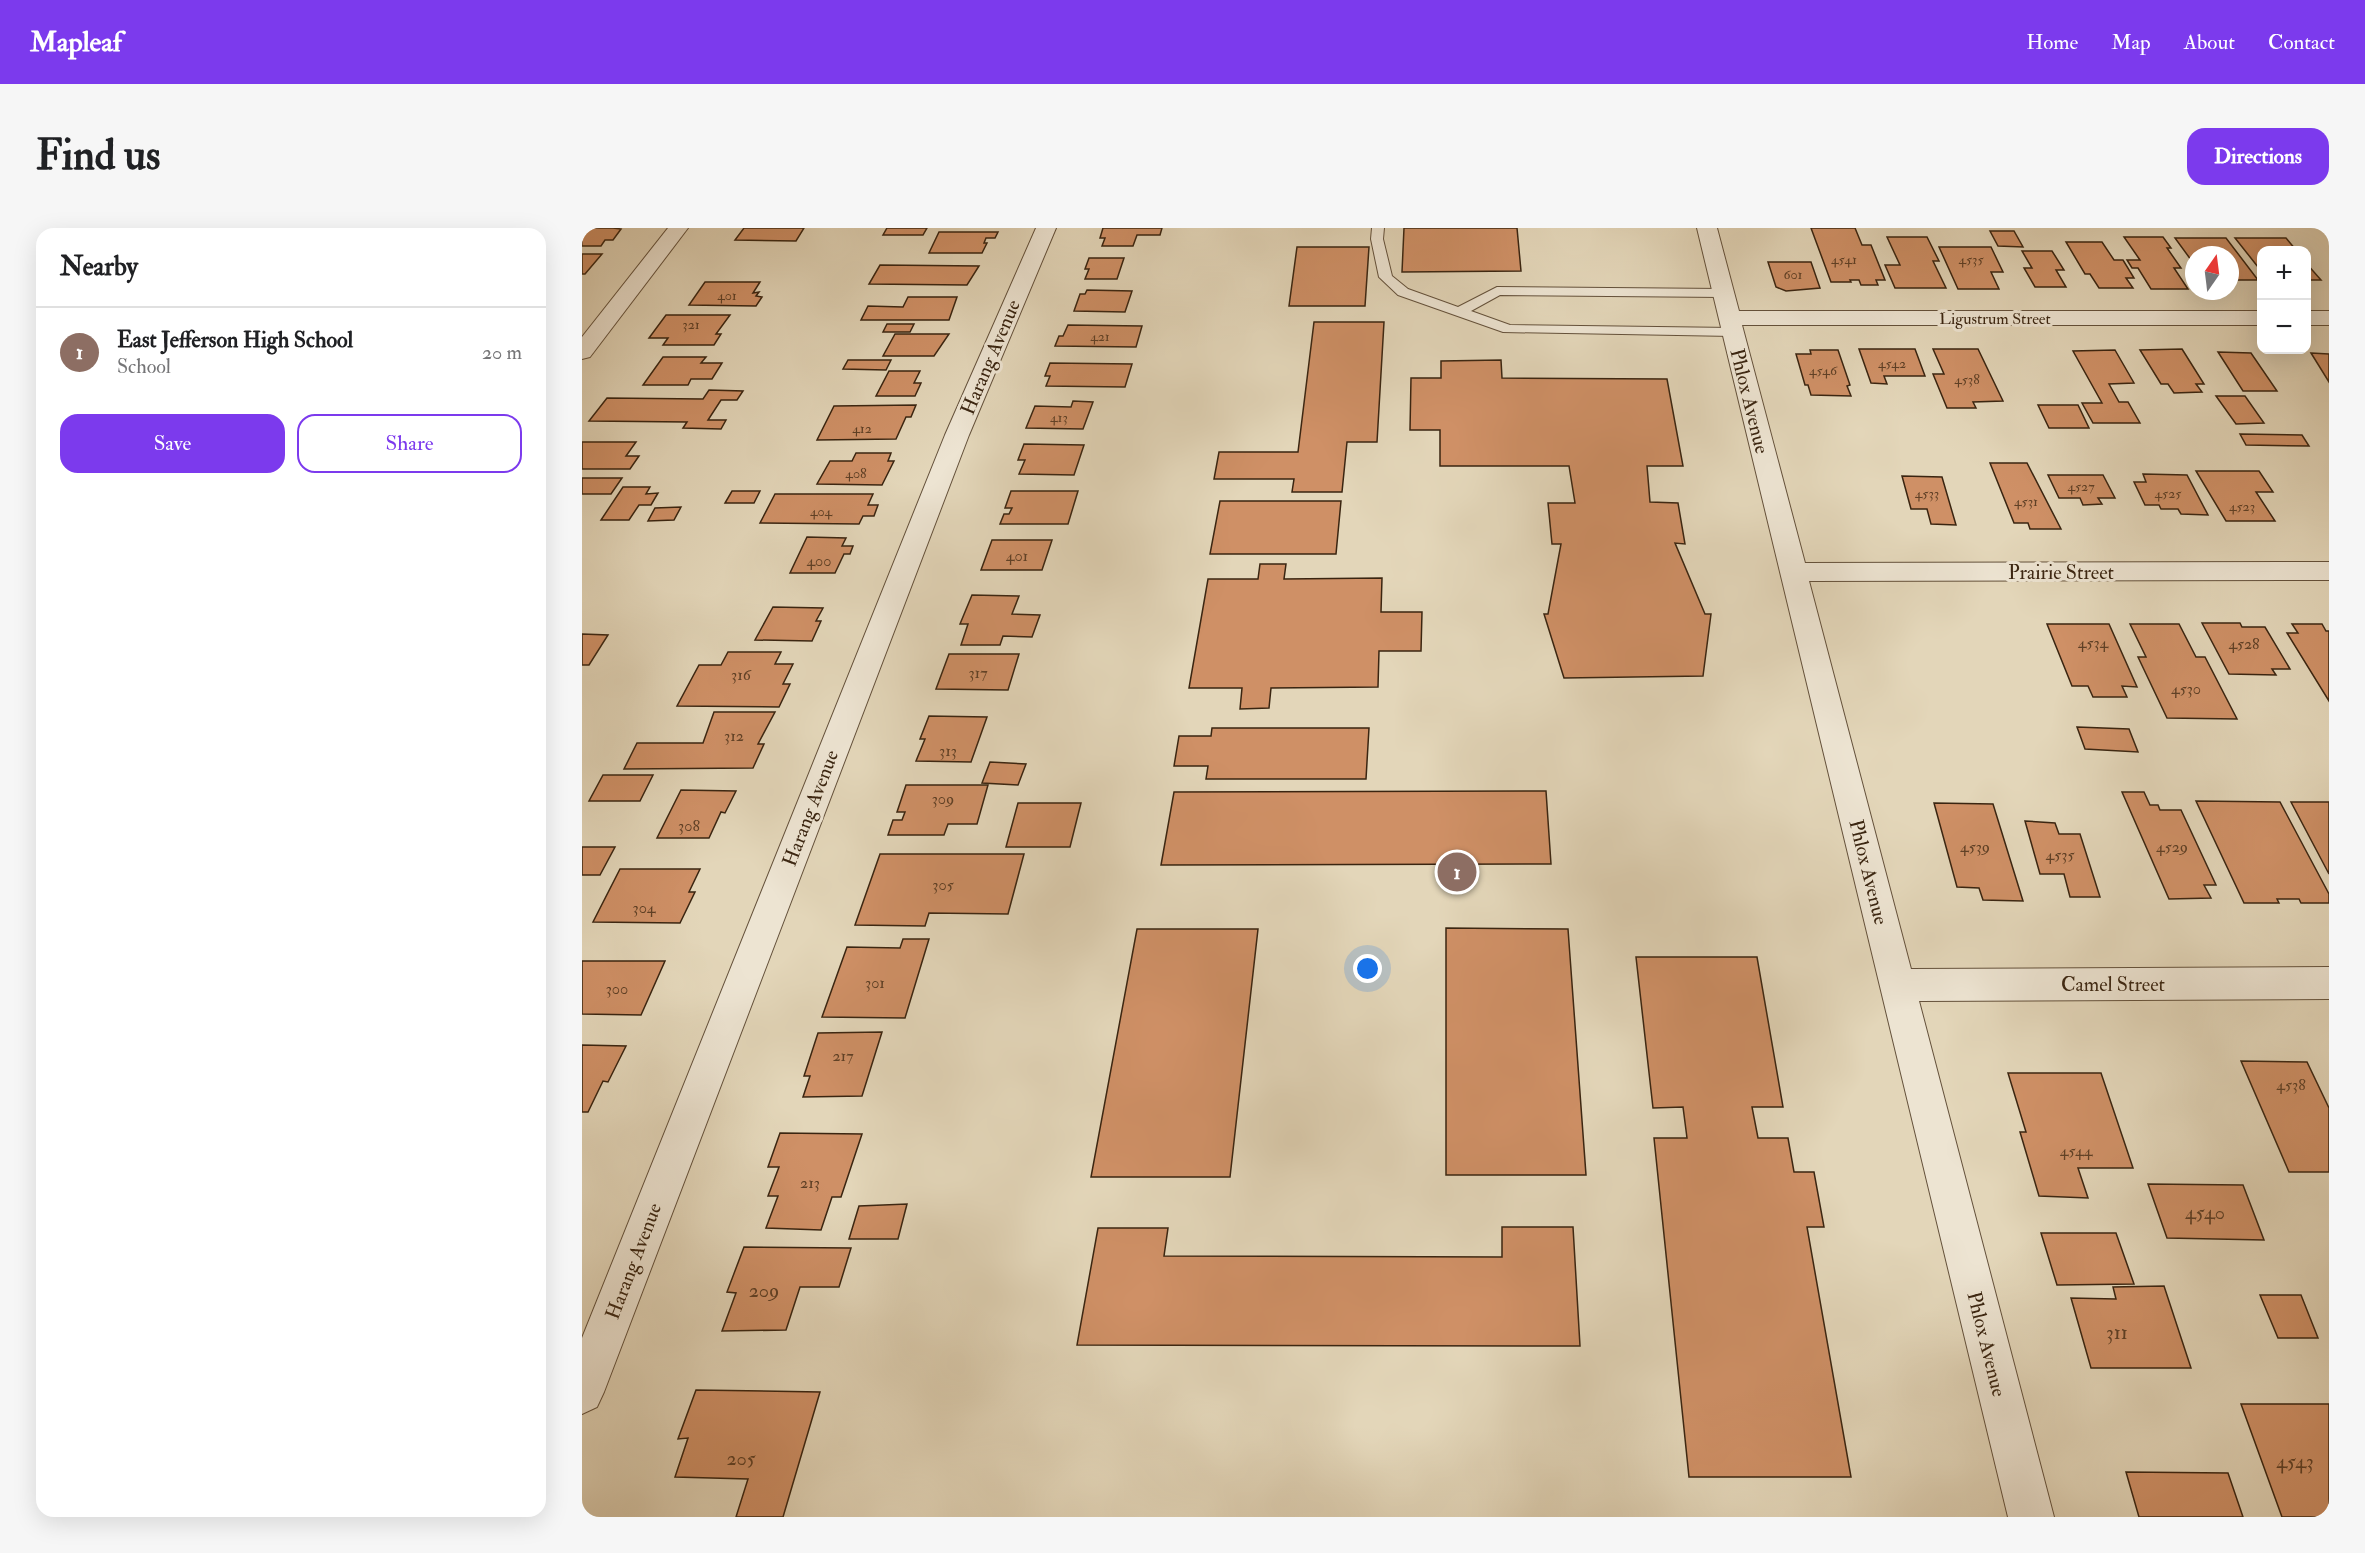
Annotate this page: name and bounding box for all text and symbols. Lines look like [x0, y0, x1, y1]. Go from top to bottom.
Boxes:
text: Mapleaf [30, 25, 122, 60]
text: Home [2026, 29, 2078, 56]
text: Map [2111, 29, 2151, 56]
text: About [2184, 29, 2235, 56]
text: Contact [2268, 29, 2335, 56]
button: Directions [2187, 128, 2329, 185]
text: Find us [36, 130, 160, 182]
north arrow [2185, 246, 2239, 300]
map controls [2257, 246, 2311, 354]
button: + [2257, 246, 2311, 300]
text: Nearby [60, 251, 138, 283]
house number: 4541 [1831, 251, 1857, 268]
house number: 4535 [1958, 251, 1984, 268]
house number: 601 [1783, 266, 1803, 283]
house number: 401 [717, 287, 737, 304]
street label: Harang Avenue [955, 296, 1026, 418]
button: − [2257, 300, 2311, 354]
street label: Ligustrum Street [1939, 309, 2051, 329]
house number: 321 [682, 316, 700, 333]
text: East Jefferson High School [117, 326, 353, 354]
house number: 421 [1090, 328, 1110, 345]
text: 1 [76, 340, 83, 365]
text: 20 m [482, 340, 522, 365]
street label: Phlox Avenue [1724, 346, 1775, 456]
text: School [117, 354, 171, 379]
house number: 4542 [1878, 355, 1906, 372]
house number: 4546 [1809, 362, 1838, 379]
house number: 4538 [1954, 371, 1980, 388]
house number: 413 [1050, 409, 1068, 426]
button: Save [60, 414, 285, 473]
button: Share [297, 414, 522, 473]
house number: 412 [852, 420, 872, 437]
house number: 408 [845, 465, 867, 482]
house number: 4527 [2067, 478, 2095, 495]
house number: 4533 [1915, 485, 1939, 502]
house number: 4525 [2155, 485, 2182, 502]
house number: 4531 [2014, 493, 2038, 510]
house number: 4523 [2229, 498, 2255, 515]
house number: 404 [810, 503, 834, 520]
house number: 401 [1006, 546, 1028, 566]
house number: 400 [806, 551, 832, 571]
street label: Prairie Street [2008, 560, 2115, 585]
house number: 4534 [2078, 633, 2110, 653]
house number: 4528 [2228, 634, 2260, 654]
house number: 317 [968, 663, 988, 683]
house number: 316 [731, 665, 752, 685]
house number: 4530 [2171, 679, 2201, 699]
house number: 312 [724, 726, 744, 746]
house number: 313 [939, 741, 957, 761]
street label: Harang Avenue [777, 746, 844, 870]
house number: 309 [932, 789, 954, 809]
house number: 308 [678, 816, 700, 836]
street label: Phlox Avenue [1843, 817, 1894, 927]
house number: 4539 [1960, 837, 1990, 857]
house number: 4529 [2156, 837, 2188, 857]
house number: 4535 [2046, 845, 2074, 865]
pin: 1 [1438, 850, 1476, 894]
house number: 305 [932, 875, 954, 895]
house number: 304 [633, 898, 657, 918]
your location [1353, 954, 1382, 983]
street label: Camel Street [2061, 972, 2166, 997]
house number: 301 [865, 973, 885, 993]
house number: 300 [606, 979, 628, 999]
house number: 217 [832, 1046, 854, 1066]
house number: 4538 [2276, 1075, 2306, 1095]
house number: 4544 [2060, 1141, 2094, 1161]
house number: 213 [800, 1173, 820, 1193]
street label: Harang Avenue [600, 1199, 667, 1323]
house number: 4540 [2185, 1200, 2225, 1225]
house number: 209 [749, 1278, 779, 1303]
street label: Phlox Avenue [1961, 1289, 2012, 1399]
house number: 311 [2106, 1320, 2128, 1345]
house number: 205 [726, 1446, 756, 1471]
house number: 4543 [2276, 1449, 2314, 1474]

